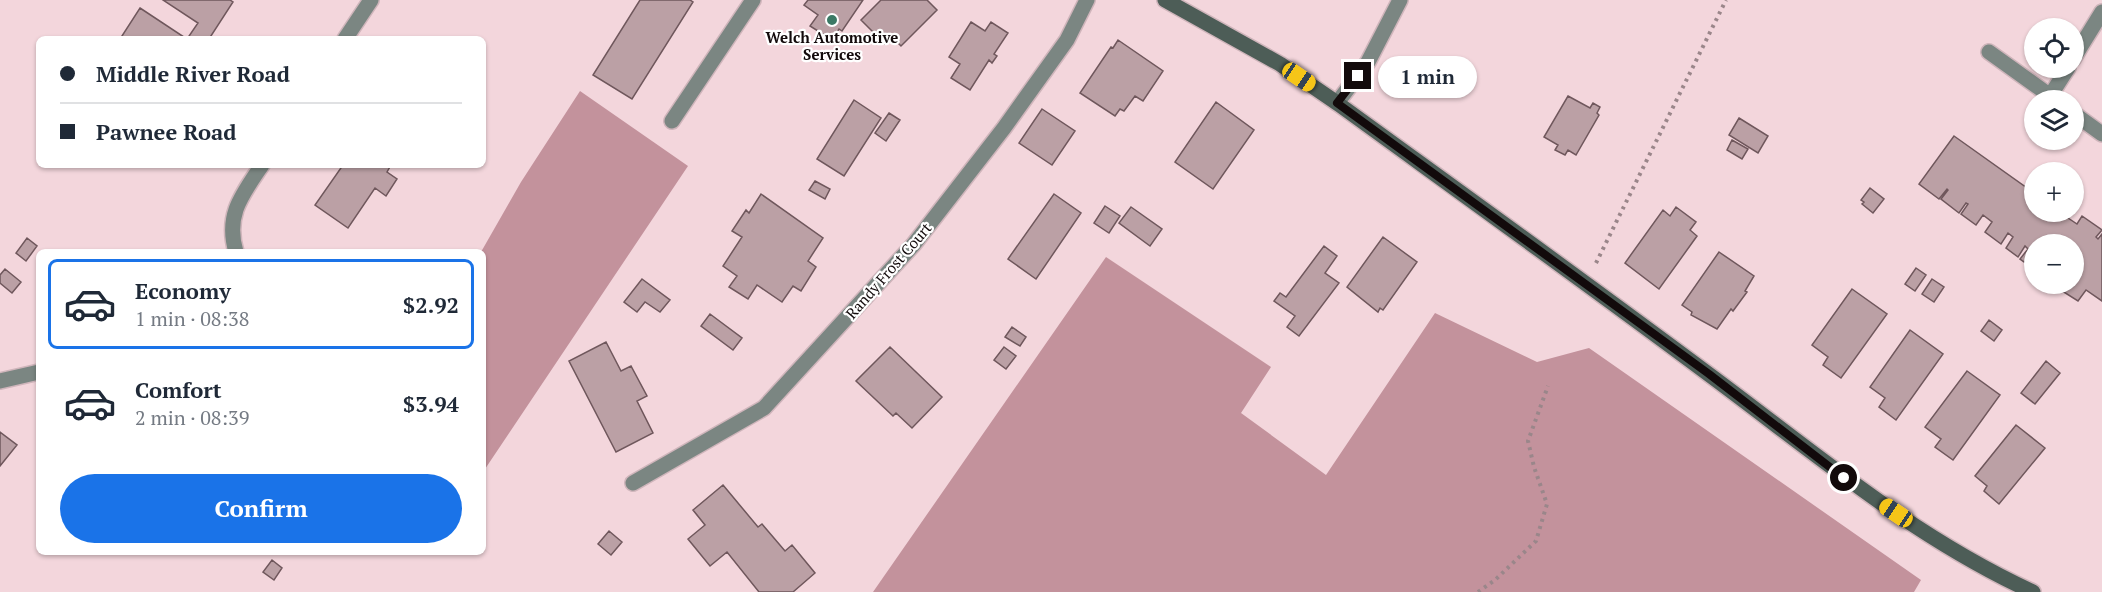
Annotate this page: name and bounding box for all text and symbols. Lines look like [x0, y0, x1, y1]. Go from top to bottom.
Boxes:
marker: Welch Automotive Services [825, 13, 839, 27]
map controls [2024, 18, 2084, 294]
button: locate [2024, 18, 2084, 78]
place label: Welch Automotive Services [766, 27, 898, 64]
callout: 1 min [1379, 55, 1478, 97]
text: Middle River Road [96, 59, 290, 88]
car [1279, 59, 1319, 95]
route end [1344, 62, 1371, 89]
text: 1 min [1400, 63, 1455, 90]
button: layers [2024, 90, 2084, 150]
text: Pawnee Road [96, 117, 237, 146]
button: + [2024, 162, 2084, 222]
street label: Randy Frost Court [841, 218, 936, 323]
button: − [2024, 234, 2084, 294]
text: Economy [135, 276, 231, 305]
icon: car [63, 277, 117, 331]
text: $2.92 [403, 290, 459, 319]
text: 1 min · 08:38 [135, 305, 249, 332]
text: Comfort [135, 375, 221, 404]
icon: car [63, 376, 117, 430]
text: $3.94 [403, 389, 459, 418]
text: 2 min · 08:39 [135, 404, 249, 431]
route start [1830, 464, 1857, 491]
button: Confirm [60, 474, 462, 543]
car [1876, 495, 1916, 531]

